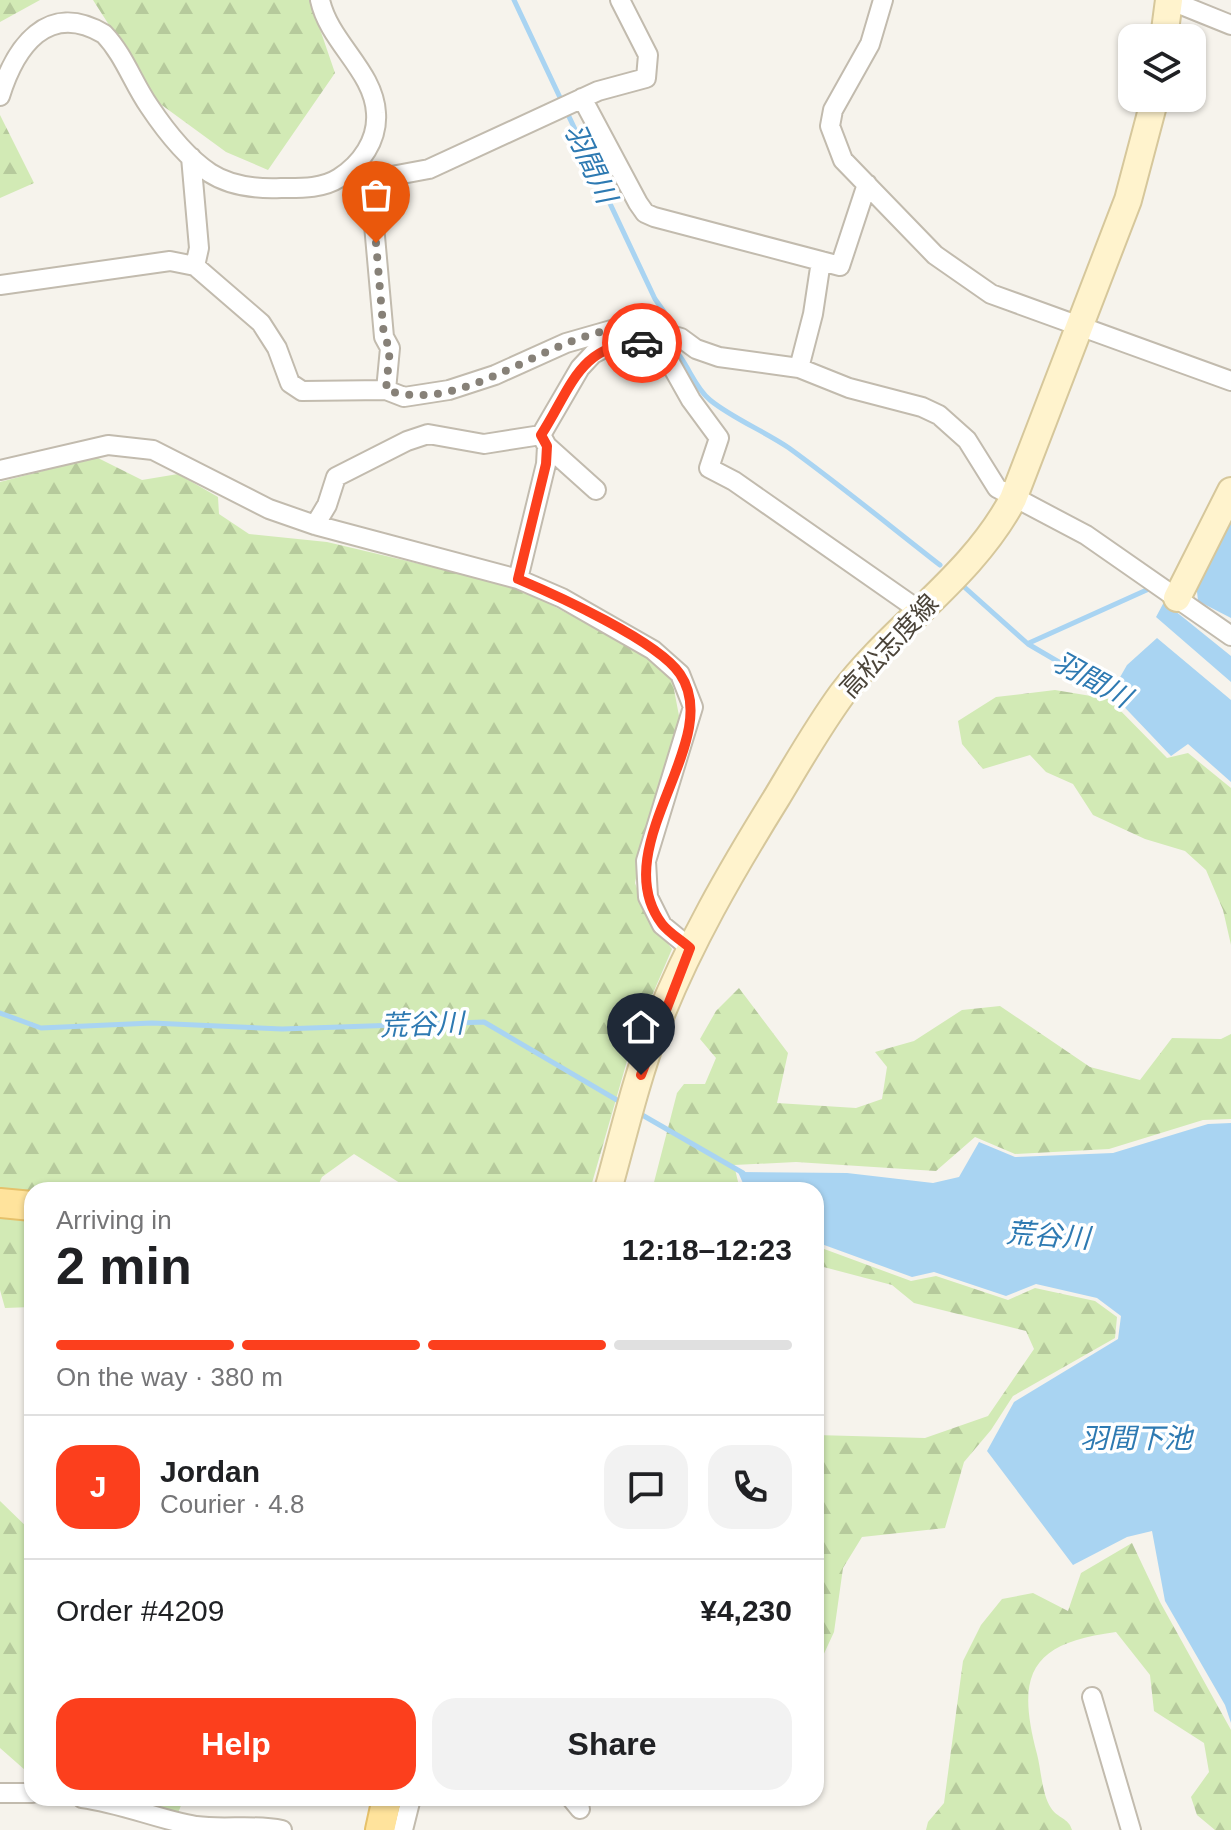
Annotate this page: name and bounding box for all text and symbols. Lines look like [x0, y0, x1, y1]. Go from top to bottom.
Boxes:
map controls [1118, 24, 1206, 112]
button: layers [1118, 24, 1206, 112]
water label: 羽間川 [559, 119, 624, 211]
pin [342, 161, 410, 243]
icon: bag [354, 173, 398, 217]
courier [602, 303, 682, 383]
icon: car [620, 321, 664, 365]
street label: 高松志度線 [834, 588, 944, 704]
water label: 羽間川 [1048, 646, 1139, 715]
pin [607, 993, 675, 1075]
icon: home [619, 1005, 663, 1049]
water label: 荒谷川 [379, 1007, 468, 1041]
text: Arriving in [56, 1205, 172, 1235]
water label: 荒谷川 [1005, 1217, 1094, 1254]
text: 12:18–12:23 [622, 1233, 792, 1266]
text: 2 min [56, 1237, 192, 1295]
text: On the way · 380 m [56, 1362, 283, 1392]
water label: 羽間下池 [1080, 1423, 1195, 1454]
button: chat [604, 1445, 688, 1529]
button: phone [708, 1445, 792, 1529]
text: Jordan [160, 1455, 260, 1488]
text: J [90, 1470, 106, 1503]
text: Courier · 4.8 [160, 1489, 305, 1519]
text: Order #4209 [56, 1594, 224, 1627]
text: ¥4,230 [700, 1594, 792, 1627]
button: Help [56, 1698, 416, 1790]
button: Share [432, 1698, 792, 1790]

